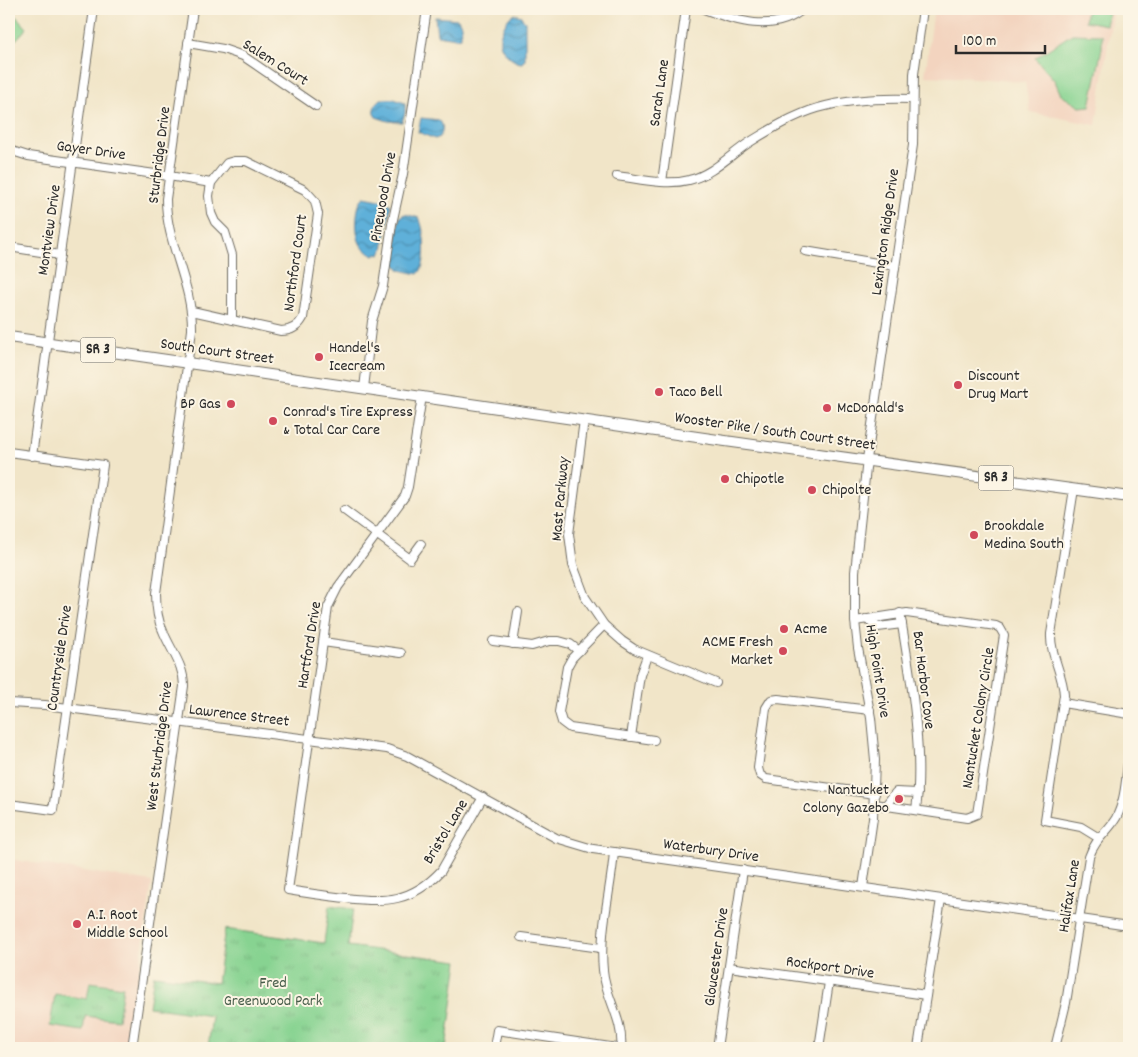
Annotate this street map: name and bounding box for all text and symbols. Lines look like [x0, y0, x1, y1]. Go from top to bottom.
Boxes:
scale bar [956, 22, 1044, 54]
text: 100 m [963, 31, 996, 53]
street label: Salem Court [238, 34, 312, 92]
street label: Sarah Lane [644, 58, 676, 128]
street label: Sturbridge Drive [143, 105, 177, 205]
street label: Gayer Drive [55, 135, 127, 167]
street label: Pinewood Drive [365, 150, 403, 244]
street label: Lexington Ridge Drive [866, 167, 906, 297]
street label: Montview Drive [32, 183, 68, 277]
street label: Northford Court [278, 213, 314, 313]
street label: South Court Street [159, 333, 275, 371]
place label: Handel's Icecream [329, 337, 385, 378]
road number: SR 3 [80, 338, 116, 362]
marker: Handel's Icecream [313, 351, 325, 363]
place label: Discount Drug Mart [968, 365, 1029, 406]
marker: Discount Drug Mart [952, 379, 964, 391]
place label: Taco Bell [669, 381, 723, 404]
marker: Taco Bell [653, 386, 665, 398]
place label: BP Gas [180, 393, 221, 416]
place label: McDonald's [837, 397, 905, 420]
marker: BP Gas [225, 398, 237, 410]
place label: Conrad's Tire Express & Total Car Care [283, 401, 413, 442]
marker: McDonald's [821, 402, 833, 414]
street label: Wooster Pike / South Court Street [673, 407, 877, 458]
marker: Conrad's Tire Express & Total Car Care [267, 415, 279, 427]
street label: Mast Parkway [546, 455, 576, 542]
road number: SR 3 [978, 466, 1014, 490]
place label: Chipotle [735, 468, 784, 491]
marker: Chipotle [719, 473, 731, 485]
place label: Chipolte [822, 479, 871, 502]
marker: Chipolte [806, 484, 818, 496]
place label: Brookdale Medina South [984, 515, 1064, 556]
marker: Brookdale Medina South [968, 529, 980, 541]
street label: Hartford Drive [292, 600, 328, 690]
street label: Countryside Drive [41, 604, 79, 712]
place label: Acme [794, 618, 827, 641]
marker: Acme [778, 623, 790, 635]
street label: High Point Drive [858, 623, 896, 719]
street label: Bar Harbor Cove [906, 630, 940, 730]
place label: ACME Fresh Market [702, 631, 773, 672]
marker: ACME Fresh Market [777, 645, 789, 657]
street label: Nantucket Colony Circle [956, 646, 1002, 790]
street label: West Sturbridge Drive [141, 680, 179, 812]
street label: Lawrence Street [188, 698, 290, 734]
place label: Nantucket Colony Gazebo [803, 779, 889, 820]
marker: Nantucket Colony Gazebo [893, 793, 905, 805]
street label: Bristol Lane [418, 795, 474, 869]
street label: Waterbury Drive [662, 833, 760, 869]
street label: Halifax Lane [1053, 858, 1087, 934]
place label: A.I. Root Middle School [87, 904, 168, 945]
street label: Gloucester Drive [699, 906, 735, 1008]
marker: A.I. Root Middle School [71, 918, 83, 930]
street label: Rockport Drive [784, 950, 876, 986]
park label: Fred Greenwood Park [224, 972, 322, 1013]

